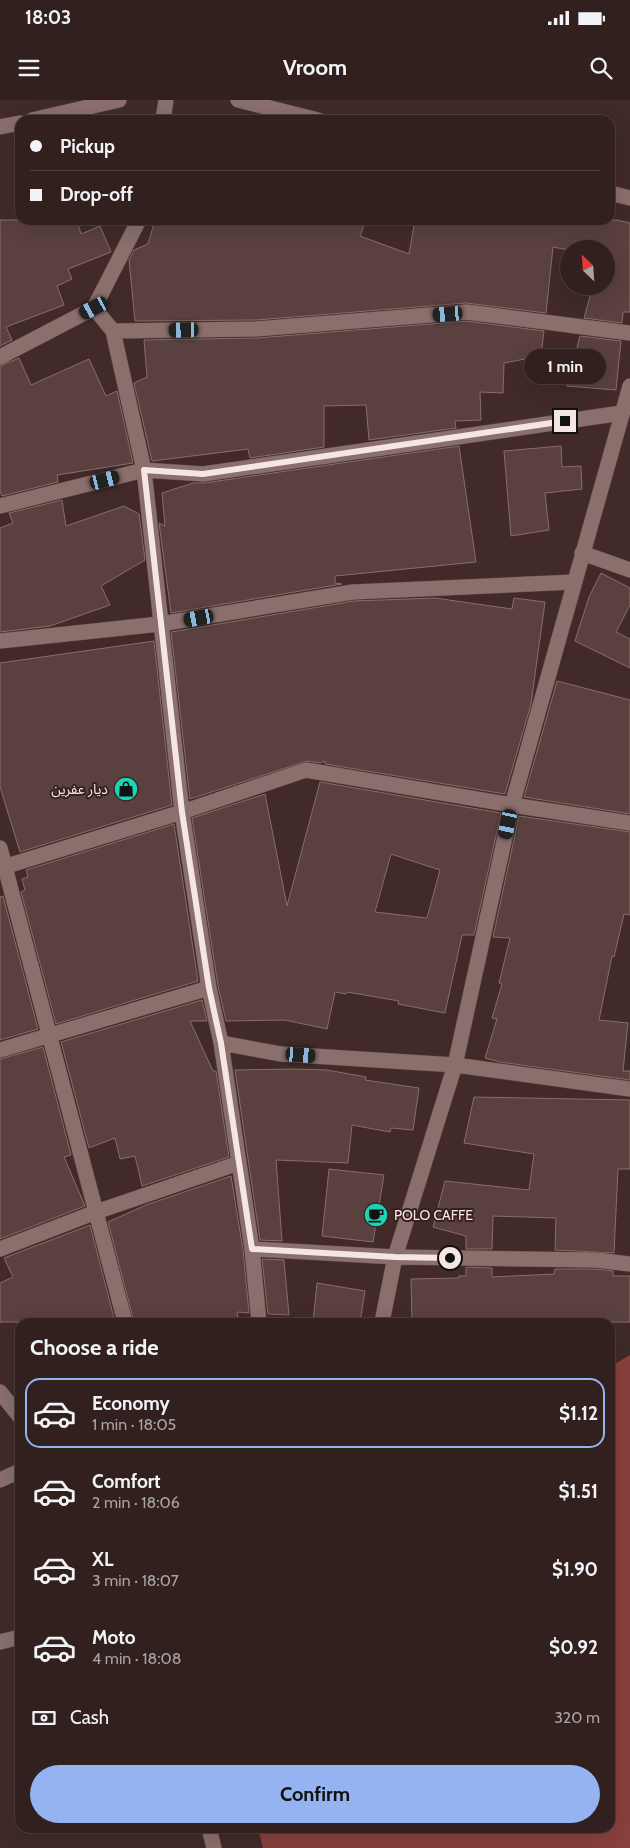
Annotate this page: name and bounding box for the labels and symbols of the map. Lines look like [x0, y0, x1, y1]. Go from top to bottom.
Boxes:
north arrow [560, 240, 615, 295]
car [77, 294, 110, 322]
car [432, 305, 463, 323]
car [168, 322, 199, 338]
callout: 1 min [524, 348, 606, 384]
route end [554, 410, 576, 432]
car [88, 469, 121, 491]
car [182, 608, 215, 628]
shop icon: ديار عفرين [113, 776, 139, 802]
place label: ديار عفرين [51, 780, 108, 798]
car [497, 808, 518, 840]
car [285, 1046, 316, 1064]
cafe icon: POLO CAFFE [363, 1202, 389, 1228]
place label: POLO CAFFE [394, 1206, 473, 1224]
route start [439, 1247, 461, 1269]

